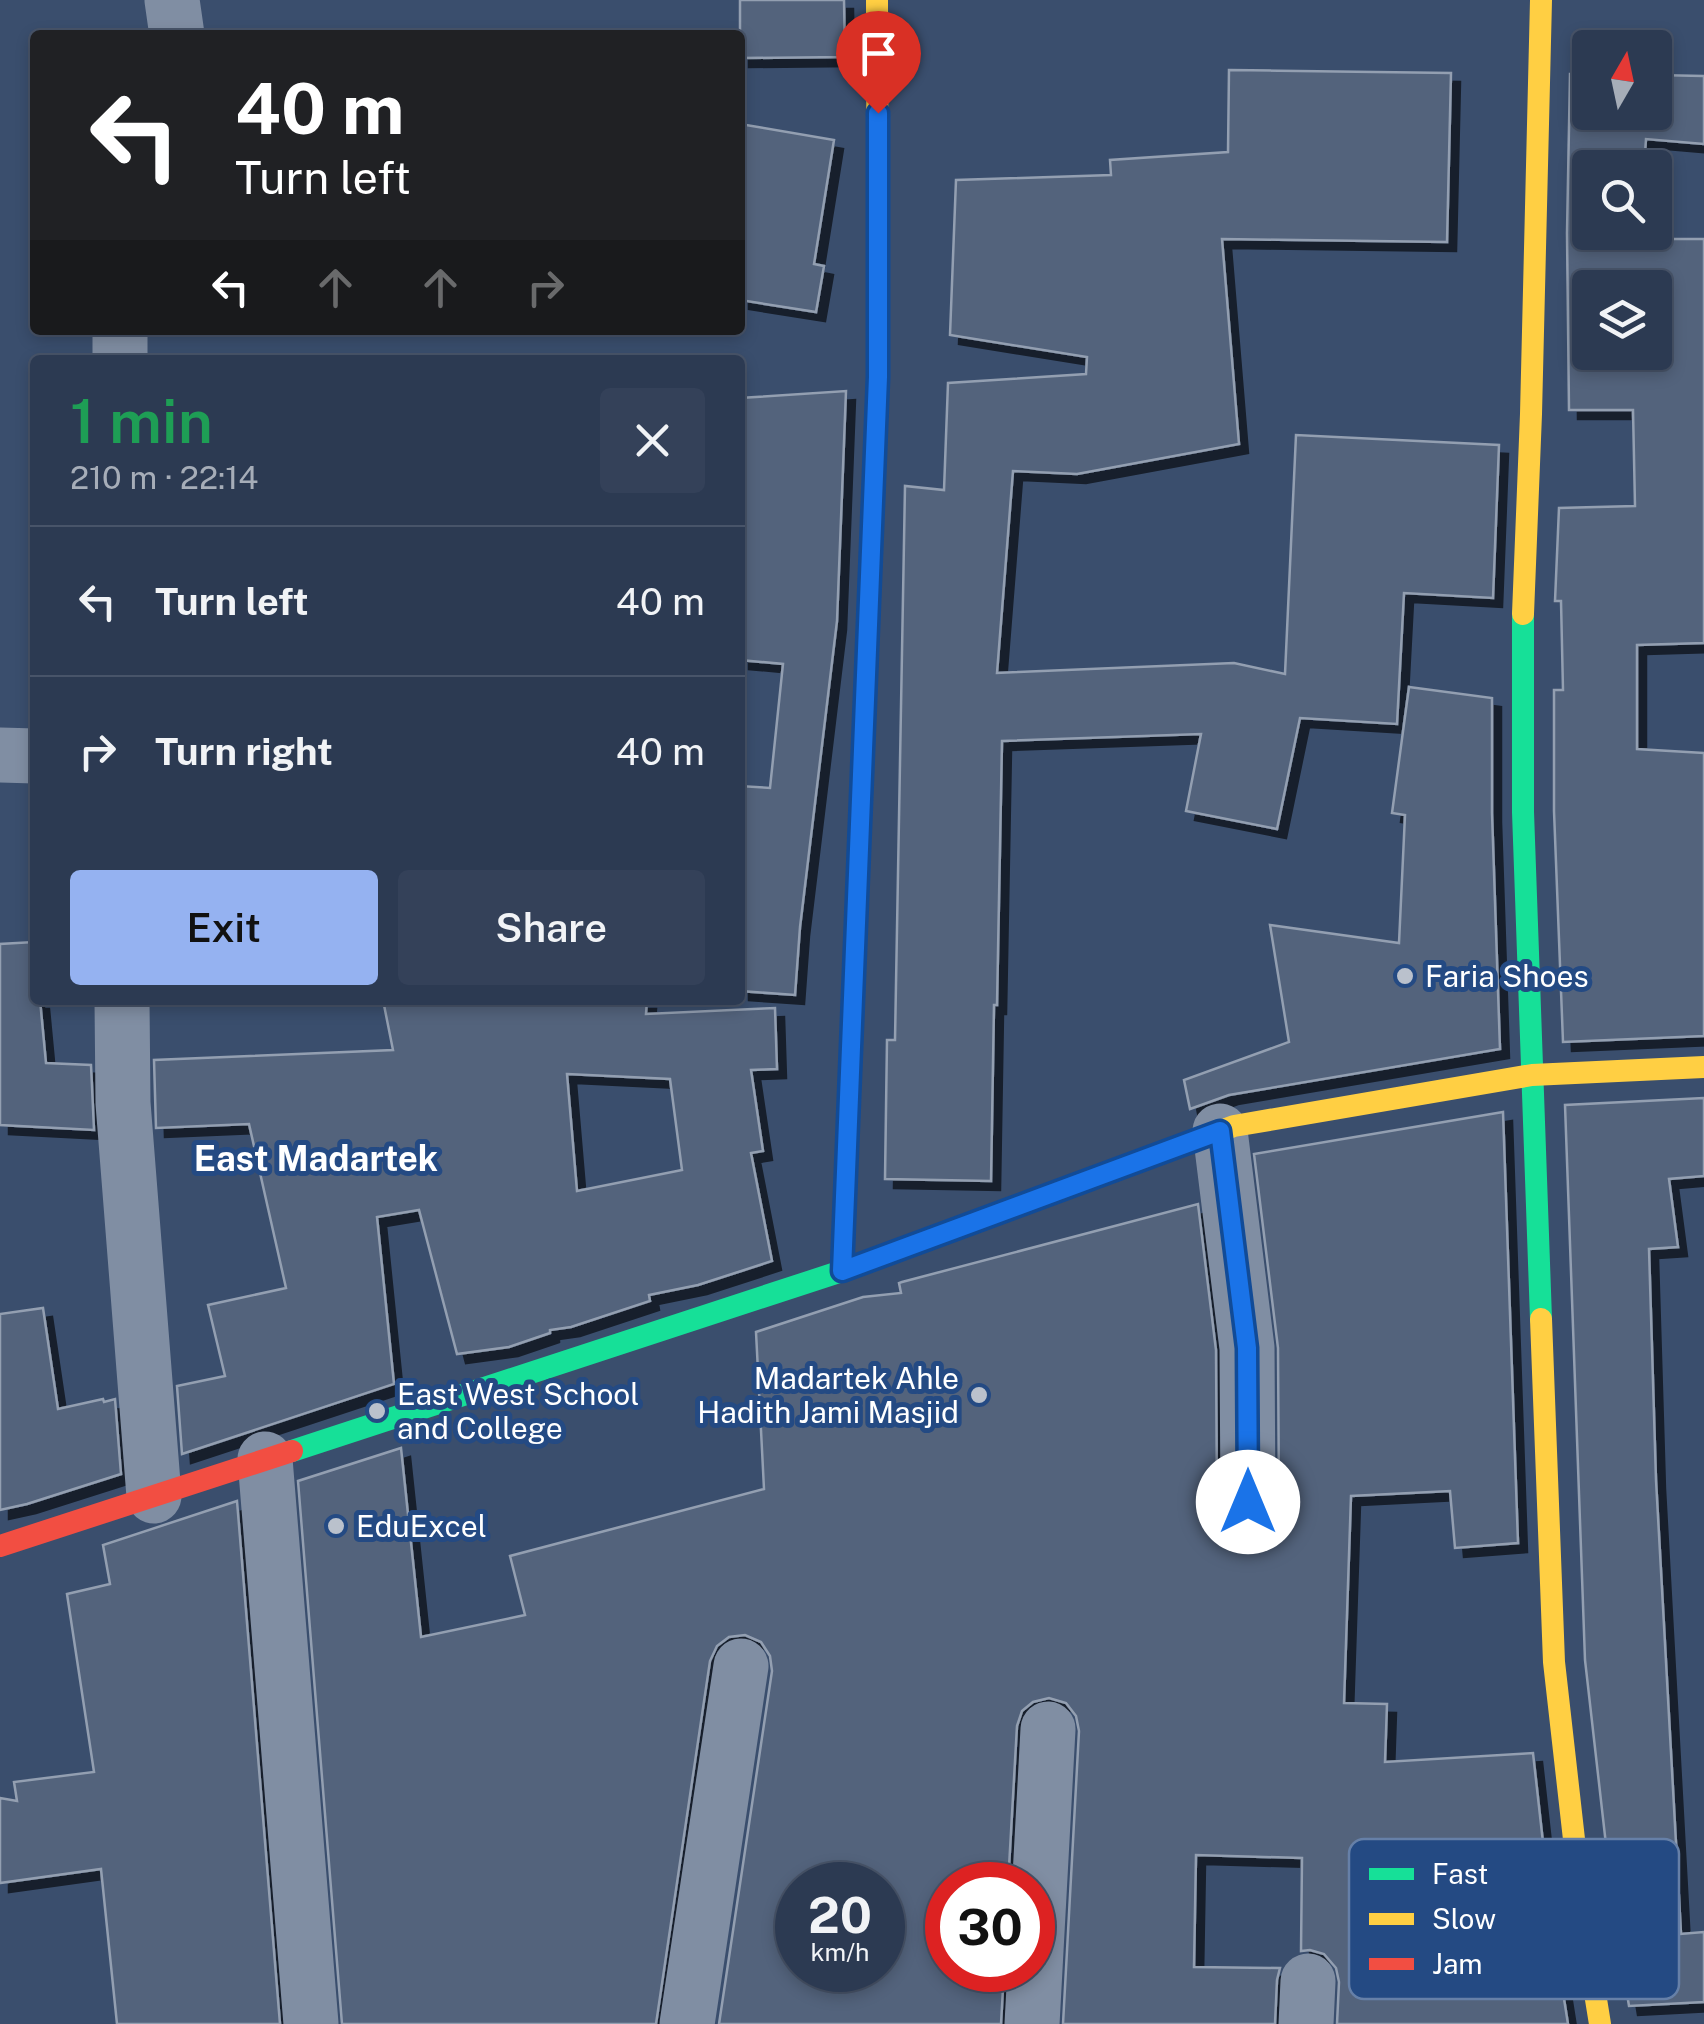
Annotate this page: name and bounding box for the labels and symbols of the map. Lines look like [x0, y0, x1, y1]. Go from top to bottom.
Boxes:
pin [836, 11, 921, 114]
north arrow [1572, 30, 1672, 130]
place label: Faria Shoes [1425, 958, 1589, 994]
marker: Faria Shoes [1394, 965, 1416, 987]
district label: East Madartek [194, 1138, 438, 1179]
place label: Madartek Ahle Hadith Jami Masjid [697, 1360, 959, 1430]
place label: East West School and College [397, 1376, 639, 1446]
marker: Madartek Ahle Hadith Jami Masjid [968, 1384, 990, 1406]
marker: East West School and College [366, 1400, 388, 1422]
position arrow [1196, 1450, 1300, 1554]
place label: EduExcel [356, 1508, 487, 1544]
marker: EduExcel [325, 1515, 347, 1537]
legend [1349, 1839, 1679, 1999]
text: Fast [1432, 1857, 1488, 1890]
speed limit sign: 30 [925, 1862, 1055, 1992]
text: Slow [1432, 1902, 1496, 1935]
text: Jam [1432, 1947, 1483, 1980]

